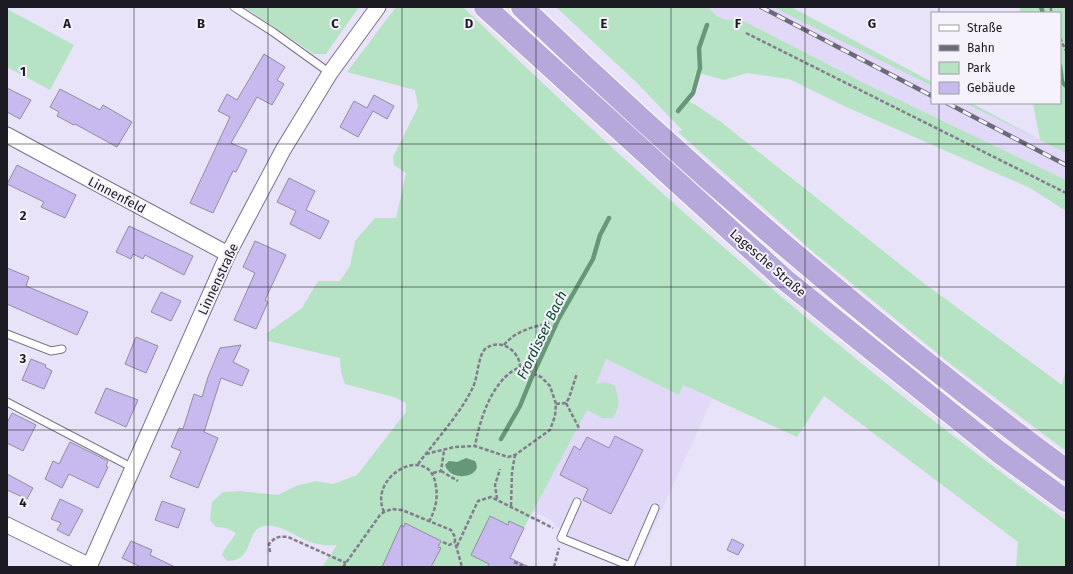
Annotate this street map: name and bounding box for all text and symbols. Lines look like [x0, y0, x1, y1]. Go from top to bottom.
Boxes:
legend [931, 12, 1061, 104]
text: A [62, 16, 71, 31]
text: B [197, 16, 205, 31]
text: C [331, 16, 339, 31]
text: D [465, 16, 474, 31]
text: E [601, 16, 608, 31]
text: F [735, 16, 742, 31]
text: G [868, 16, 876, 31]
text: Straße [967, 21, 1002, 35]
text: Bahn [967, 41, 995, 55]
text: Park [967, 61, 991, 75]
text: 1 [20, 64, 26, 79]
text: Gebäude [967, 81, 1015, 95]
street label: Linnenfeld [86, 174, 148, 216]
text: 2 [20, 208, 27, 223]
street label: Lagesche Straße [727, 226, 809, 300]
street label: Linnenstraße [195, 241, 241, 317]
water label: Frordisser Bach [513, 288, 571, 382]
text: 3 [19, 351, 27, 366]
text: 4 [19, 495, 27, 510]

